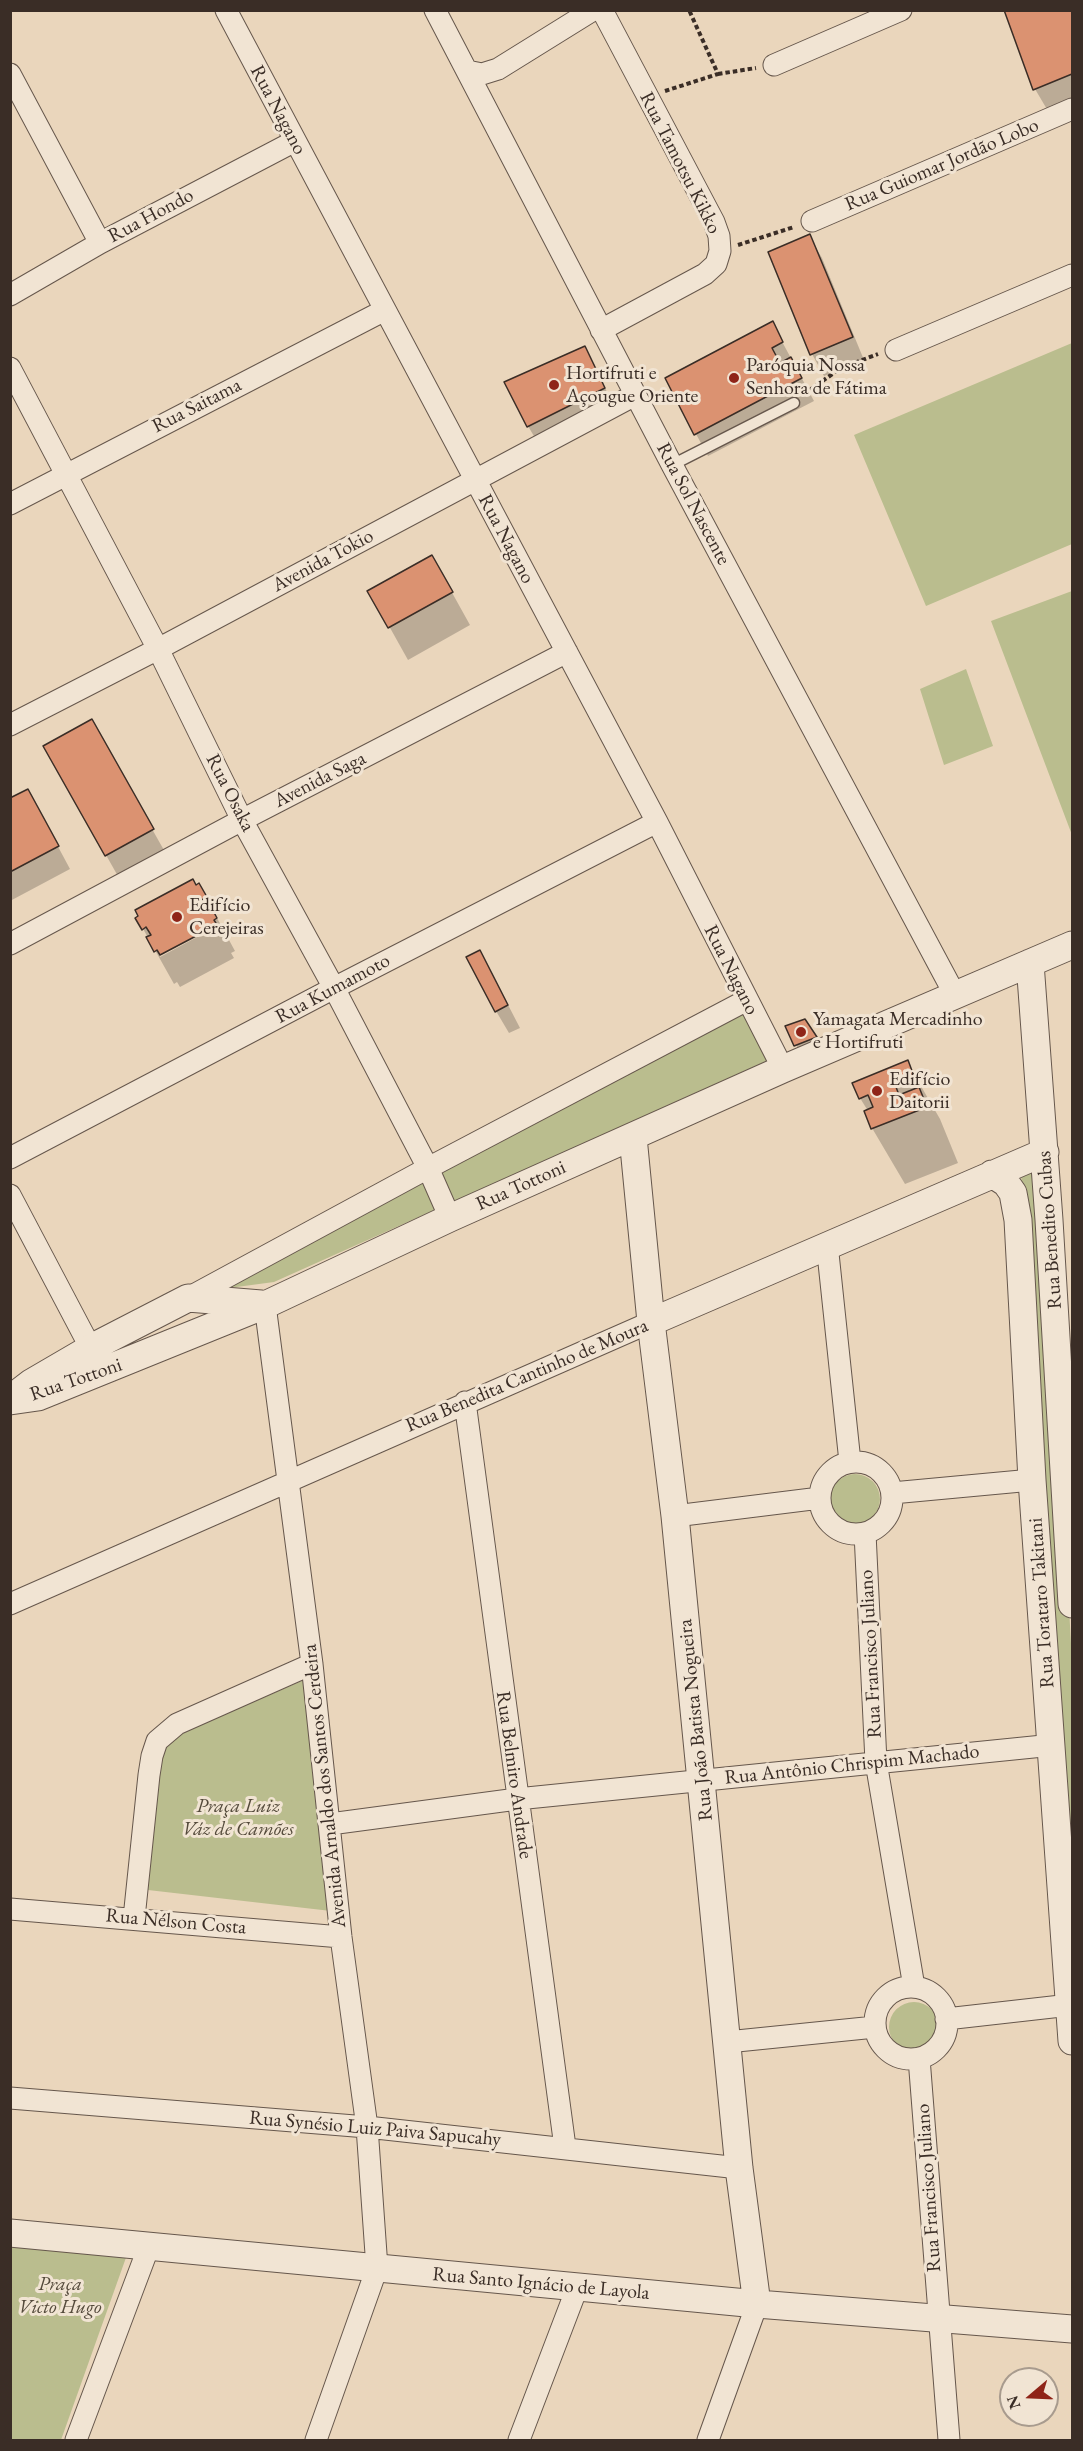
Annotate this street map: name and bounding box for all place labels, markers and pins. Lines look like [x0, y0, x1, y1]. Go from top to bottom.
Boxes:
place label: Paróquia Nossa Senhora de Fátima [746, 354, 887, 401]
place label: Hortifruti e Açougue Oriente [566, 362, 698, 409]
marker: Paróquia Nossa Senhora de Fátima [727, 371, 741, 385]
marker: Hortifruti e Açougue Oriente [547, 378, 561, 392]
place label: Edifício Cerejeiras [189, 894, 264, 941]
marker: Edifício Cerejeiras [170, 910, 184, 924]
place label: Yamagata Mercadinho e Hortifruti [813, 1008, 983, 1055]
marker: Yamagata Mercadinho e Hortifruti [794, 1025, 808, 1039]
place label: Edifício Daitorii [889, 1068, 950, 1115]
marker: Edifício Daitorii [870, 1084, 884, 1098]

